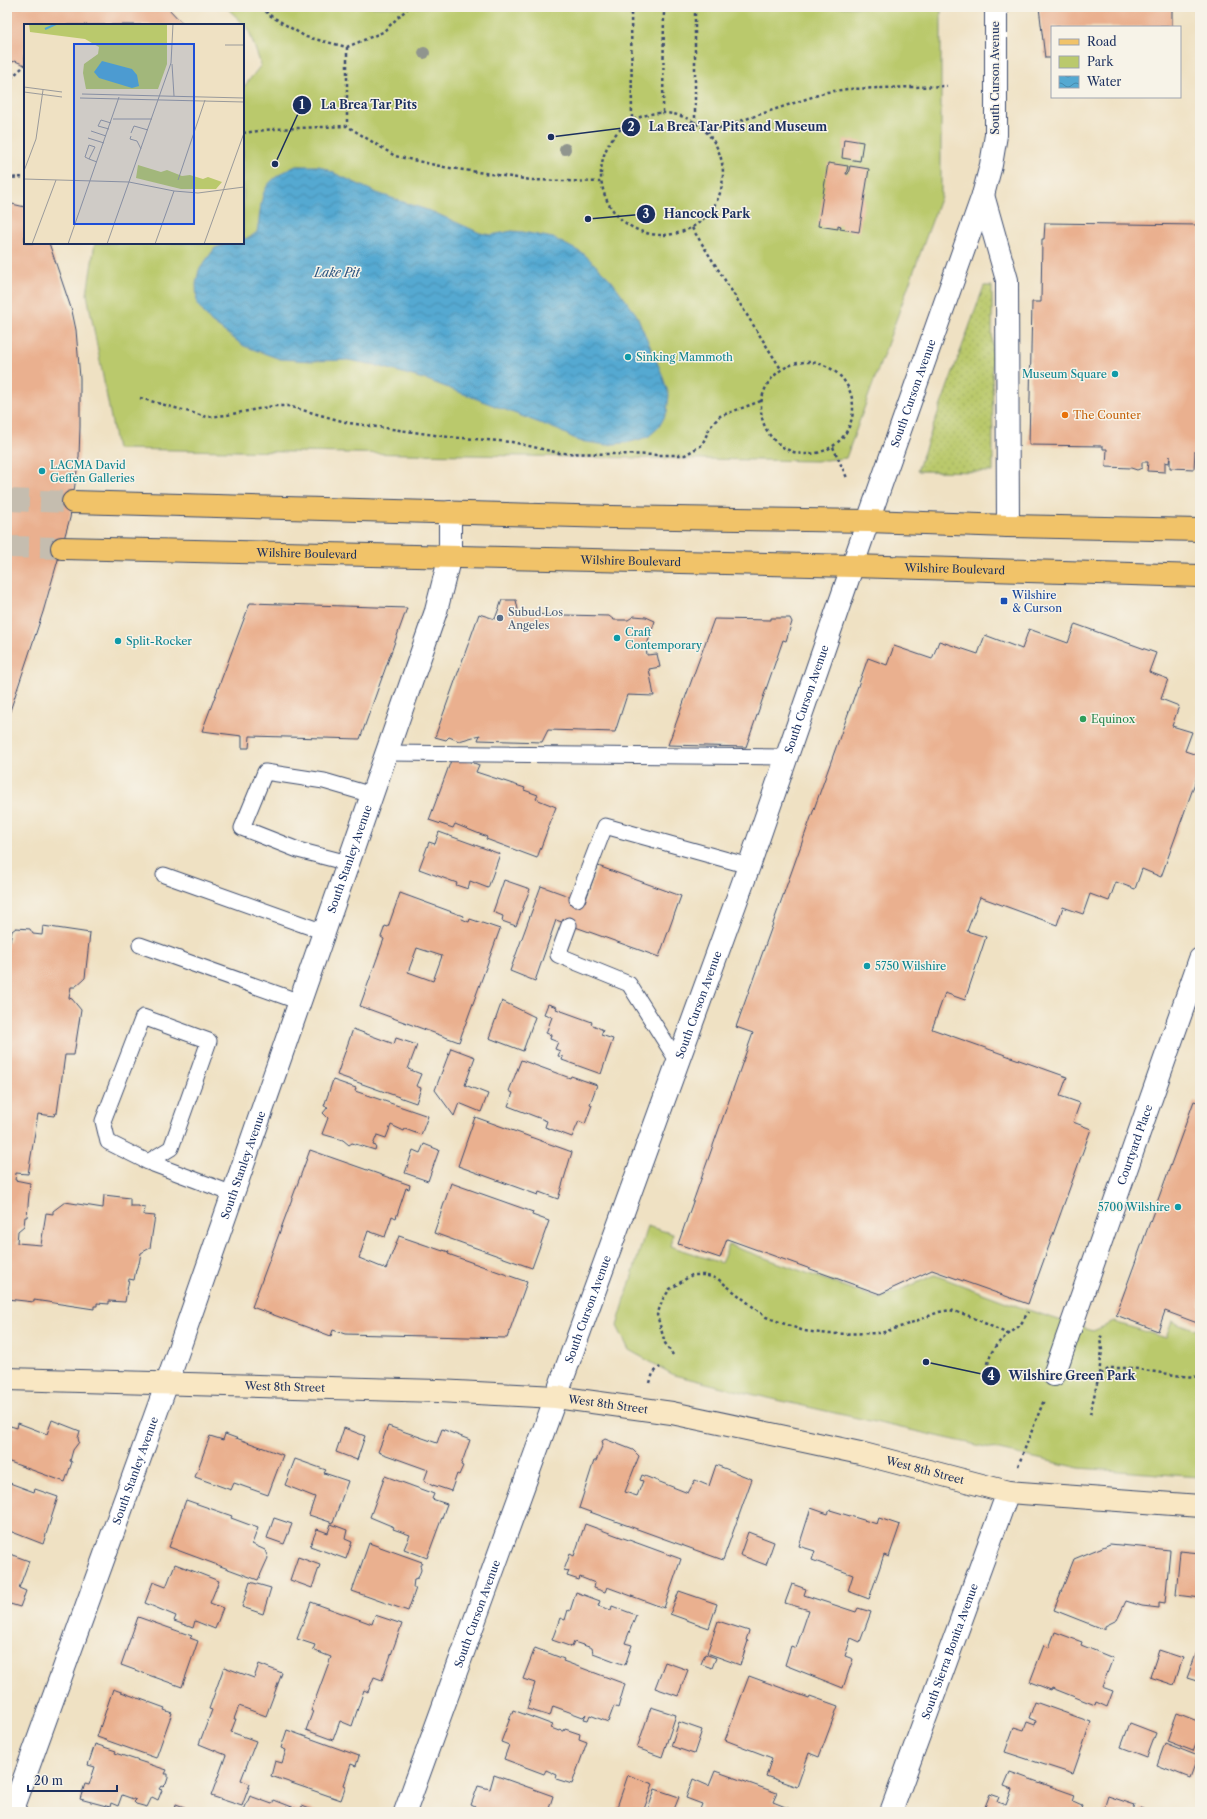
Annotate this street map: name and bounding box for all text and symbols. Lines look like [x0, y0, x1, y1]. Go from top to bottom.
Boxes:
street label: South Curson Avenue [988, 21, 1002, 135]
inset map [24, 24, 244, 244]
legend [1051, 26, 1181, 98]
text: Road [1087, 34, 1117, 49]
text: Park [1087, 54, 1114, 69]
text: Water [1086, 74, 1121, 89]
callout: La Brea Tar Pits [292, 93, 426, 117]
text: 1 [299, 97, 305, 112]
text: La Brea Tar Pits [321, 97, 418, 112]
callout: La Brea Tar Pits and Museum [621, 115, 836, 139]
text: 2 [627, 119, 635, 134]
text: La Brea Tar Pits and Museum [649, 119, 827, 134]
callout: Hancock Park [636, 202, 759, 226]
text: 3 [643, 206, 650, 221]
text: Hancock Park [664, 206, 751, 221]
water label: Lake Pit [313, 265, 360, 280]
street label: South Curson Avenue [888, 337, 939, 449]
place label: Sinking Mammoth [636, 350, 733, 364]
marker: Sinking Mammoth [623, 352, 633, 362]
place label: Museum Square [1022, 367, 1107, 381]
marker: Museum Square [1110, 369, 1120, 379]
place label: The Counter [1073, 408, 1141, 422]
marker: The Counter [1060, 410, 1070, 420]
place label: LACMA David Geffen Galleries [50, 458, 135, 485]
marker: LACMA David Geffen Galleries [37, 466, 47, 476]
street label: Wilshire Boulevard [256, 545, 358, 562]
street label: Wilshire Boulevard [579, 553, 682, 569]
street label: Wilshire Boulevard [903, 560, 1005, 577]
place label: Wilshire & Curson [1011, 588, 1062, 615]
marker: Wilshire & Curson [999, 596, 1009, 606]
place label: Subud Los Angeles [507, 605, 563, 632]
marker: Subud Los Angeles [495, 613, 505, 623]
place label: Craft Contemporary [625, 625, 703, 652]
marker: Craft Contemporary [612, 633, 622, 643]
place label: Split-Rocker [126, 634, 192, 648]
marker: Split-Rocker [113, 636, 123, 646]
street label: South Curson Avenue [781, 643, 832, 755]
place label: Equinox [1091, 712, 1136, 726]
marker: Equinox [1078, 714, 1088, 724]
street label: South Stanley Avenue [324, 803, 375, 915]
street label: South Curson Avenue [673, 949, 725, 1061]
place label: 5750 Wilshire [875, 959, 946, 973]
marker: 5750 Wilshire [862, 961, 872, 971]
street label: Courtyard Place [1114, 1103, 1155, 1187]
street label: South Stanley Avenue [218, 1109, 268, 1221]
place label: 5700 Wilshire [1098, 1200, 1170, 1214]
marker: 5700 Wilshire [1173, 1202, 1183, 1212]
street label: South Curson Avenue [562, 1253, 614, 1365]
callout: Wilshire Green Park [981, 1364, 1144, 1388]
text: 4 [987, 1368, 995, 1383]
text: Wilshire Green Park [1008, 1368, 1137, 1383]
street label: West 8th Street [244, 1379, 325, 1395]
street label: West 8th Street [566, 1392, 649, 1417]
street label: South Stanley Avenue [109, 1415, 161, 1526]
street label: West 8th Street [884, 1453, 966, 1487]
street label: South Curson Avenue [451, 1558, 503, 1670]
street label: South Sierra Bonita Avenue [918, 1582, 981, 1721]
scale bar [28, 1767, 117, 1793]
text: 20 m [34, 1773, 63, 1788]

